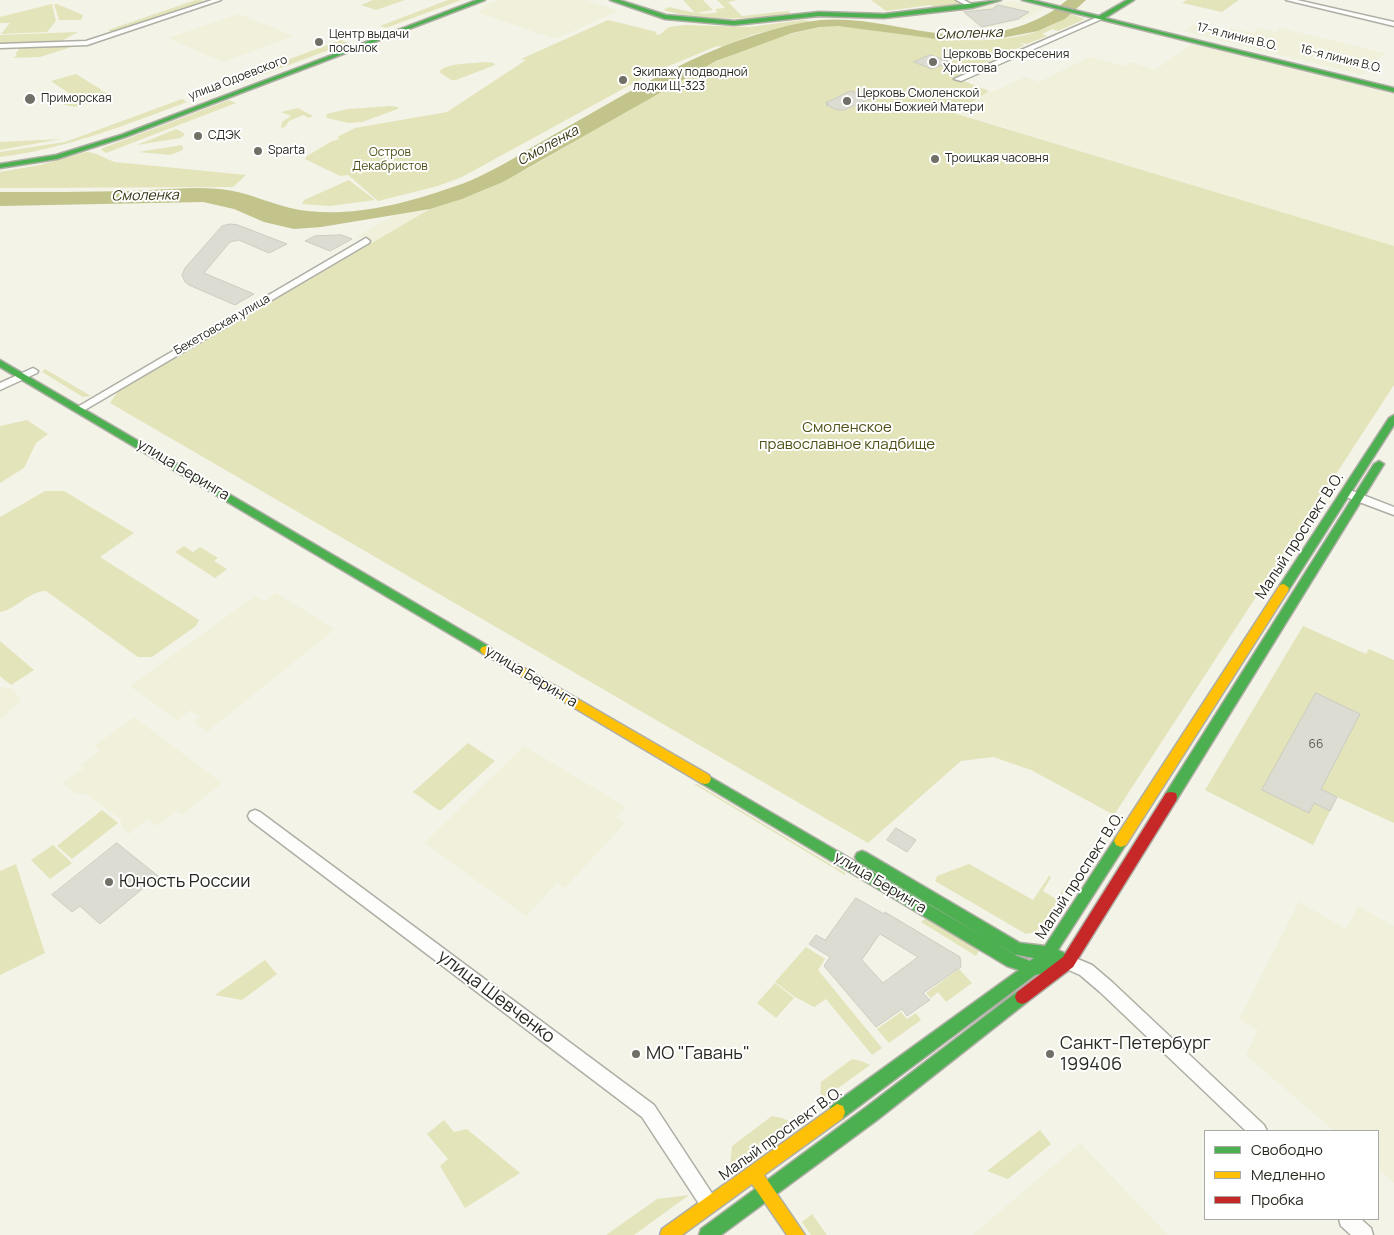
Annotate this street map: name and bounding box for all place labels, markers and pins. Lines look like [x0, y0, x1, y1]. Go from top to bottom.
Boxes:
place label: Центр выдачи посылок [329, 28, 409, 56]
marker: Центр выдачи посылок [313, 36, 325, 48]
place label: Церковь Воскресения Христова [943, 48, 1069, 76]
marker: Церковь Воскресения Христова [927, 56, 939, 68]
place label: Экипажу подводной лодки Щ-323 [633, 66, 748, 94]
marker: Экипажу подводной лодки Щ-323 [617, 74, 629, 86]
place label: Церковь Смоленской иконы Божией Матери [857, 87, 984, 115]
marker: Приморская [23, 92, 37, 106]
place label: Приморская [41, 92, 112, 106]
marker: Церковь Смоленской иконы Божией Матери [841, 95, 853, 107]
place label: СДЭК [208, 129, 241, 143]
marker: СДЭК [192, 130, 204, 142]
place label: Sparta [268, 144, 305, 158]
marker: Sparta [252, 145, 264, 157]
place label: Троицкая часовня [945, 152, 1049, 166]
marker: Троицкая часовня [929, 153, 941, 165]
place label: Юность России [119, 871, 251, 893]
marker: Юность России [103, 876, 115, 888]
place label: Санкт-Петербург 199406 [1060, 1033, 1211, 1076]
place label: МО "Гавань" [646, 1043, 750, 1065]
marker: МО "Гавань" [630, 1048, 642, 1060]
marker: Санкт-Петербург 199406 [1044, 1048, 1056, 1060]

